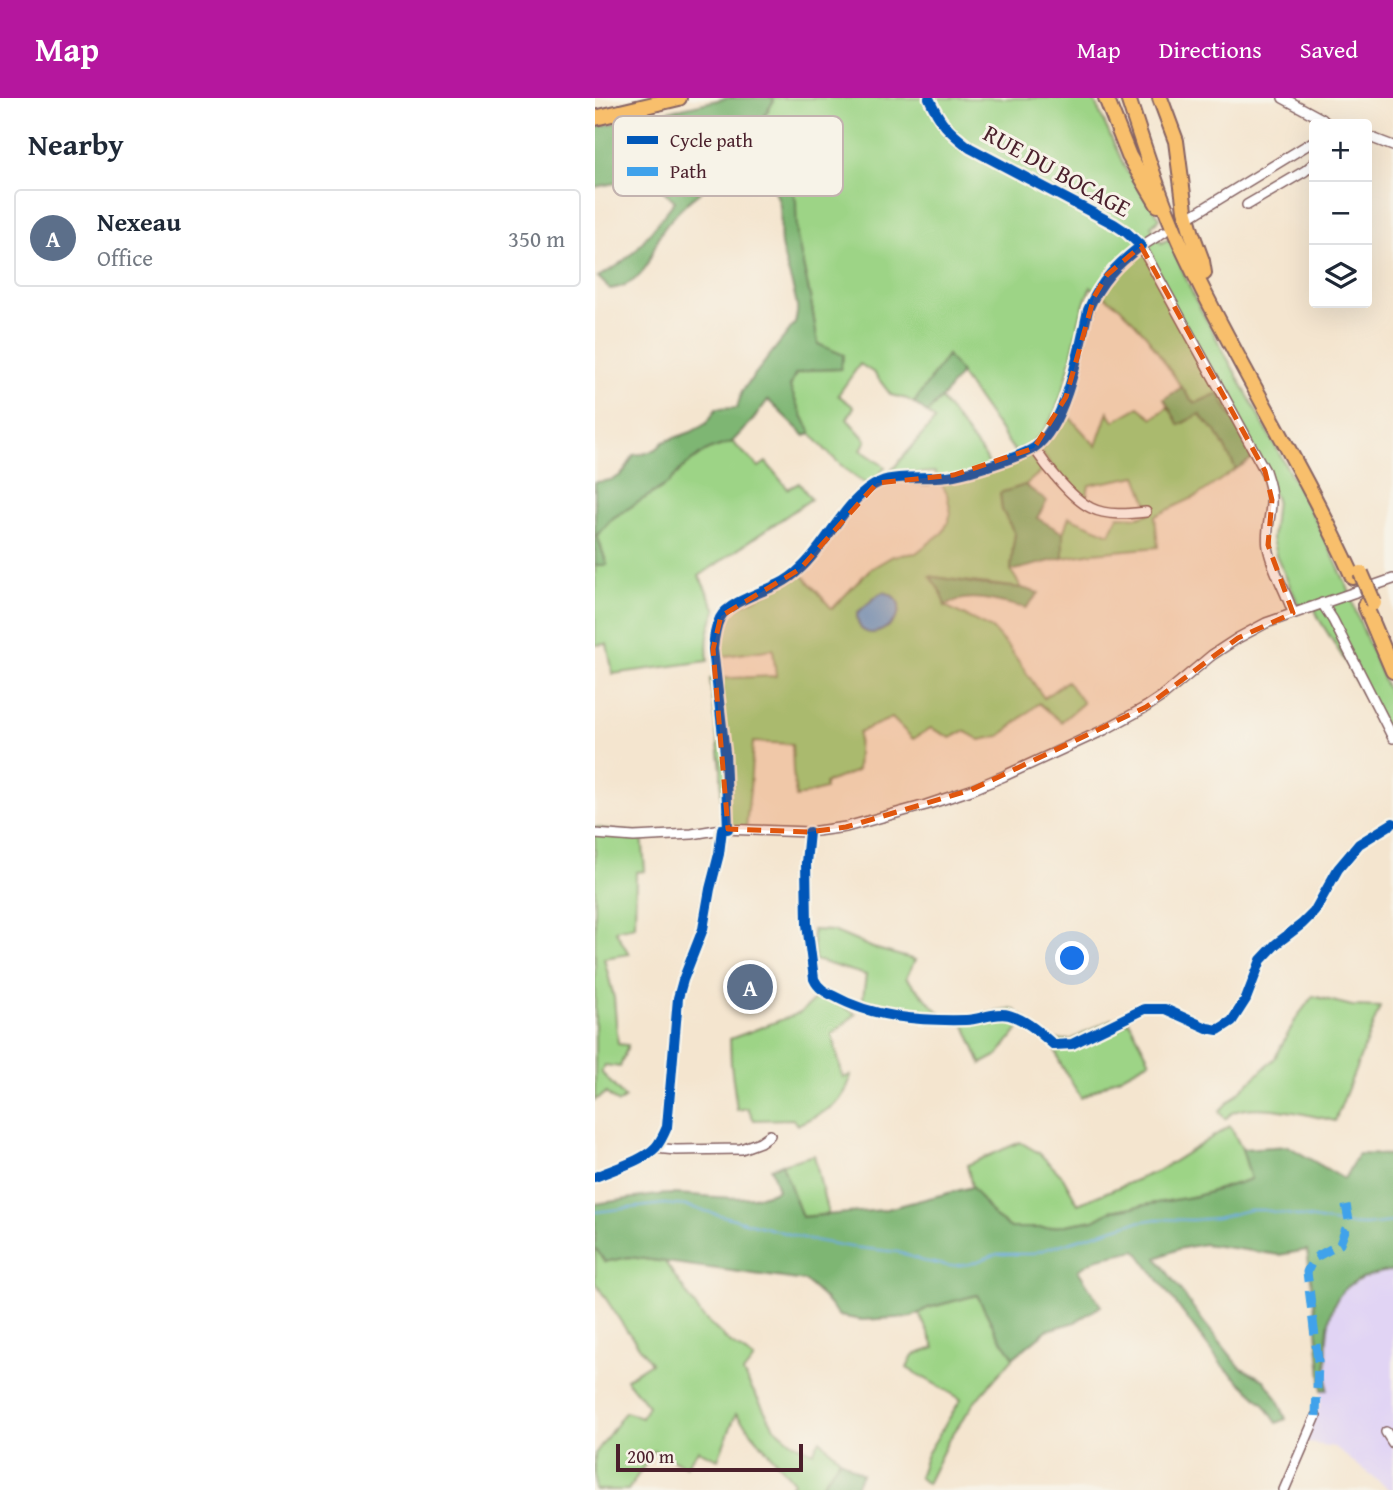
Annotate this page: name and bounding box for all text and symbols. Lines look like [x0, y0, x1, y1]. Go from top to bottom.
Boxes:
text: Map [35, 25, 99, 73]
text: Map [1077, 32, 1121, 67]
text: Directions [1159, 32, 1262, 67]
text: Saved [1300, 32, 1358, 67]
legend [613, 116, 843, 196]
street label: RUE DU BOCAGE [977, 116, 1137, 226]
map controls [1309, 119, 1372, 308]
button: + [1309, 119, 1372, 182]
text: Nearby [28, 122, 124, 166]
text: Cycle path [670, 126, 753, 154]
text: Path [670, 157, 707, 185]
button: − [1309, 182, 1372, 245]
text: Nexeau [97, 202, 181, 241]
text: A [46, 222, 60, 255]
text: 350 m [508, 222, 565, 255]
text: Office [97, 241, 153, 274]
button: layers [1309, 245, 1372, 308]
your location [1055, 941, 1089, 975]
pin: A [727, 961, 773, 1013]
scale bar [616, 1441, 803, 1473]
text: 200 m [627, 1442, 674, 1470]

